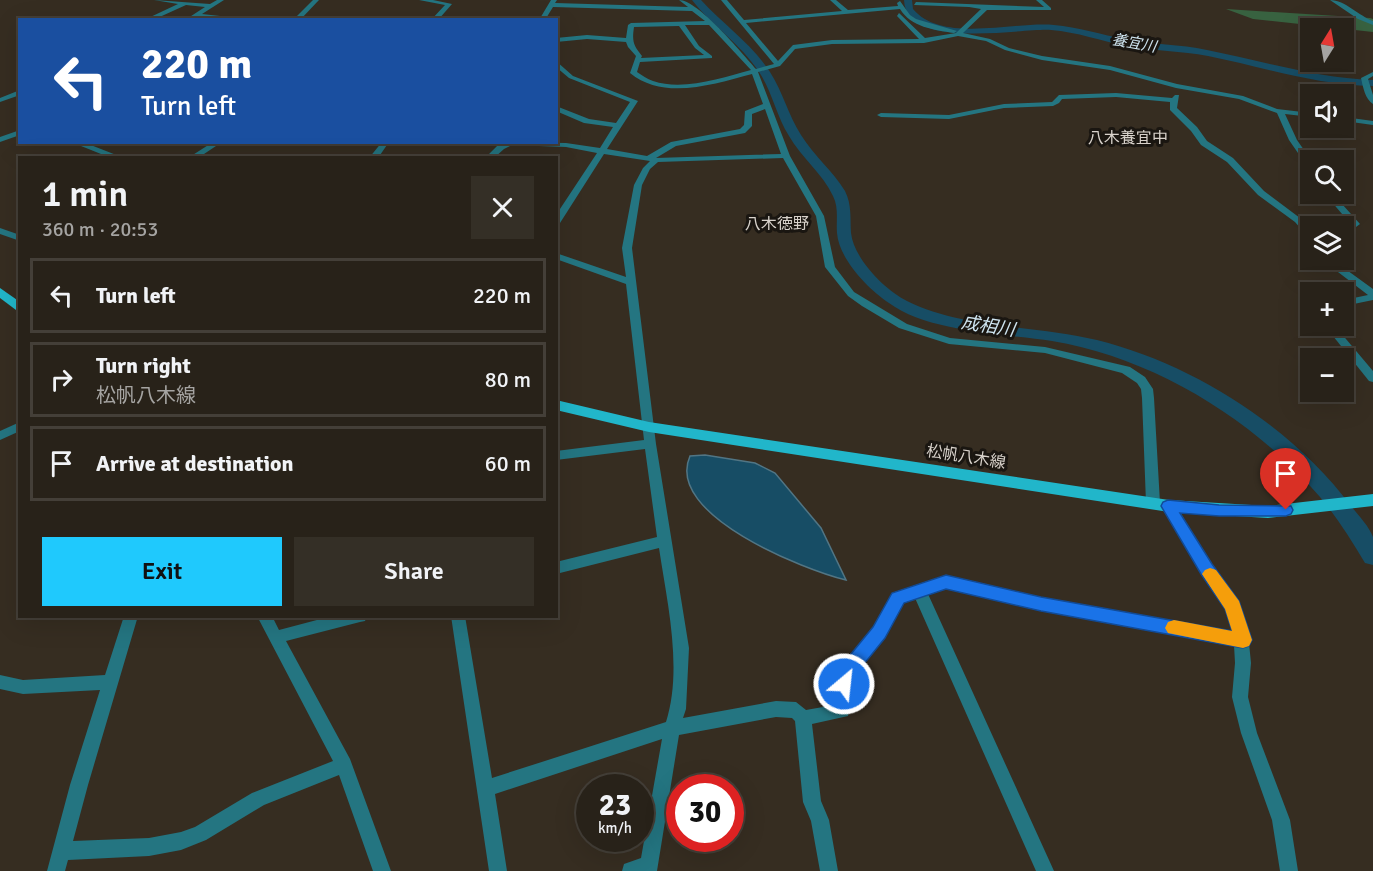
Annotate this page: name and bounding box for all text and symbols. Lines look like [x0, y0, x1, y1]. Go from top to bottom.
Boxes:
north arrow [1300, 18, 1354, 72]
map controls [1300, 18, 1354, 402]
water label: 養宜川 [1110, 30, 1160, 56]
text: 220 m [141, 39, 252, 90]
icon: left [42, 42, 120, 120]
button: sound [1300, 84, 1354, 138]
text: Turn left [141, 90, 236, 123]
district label: 八木養宜中 [1088, 128, 1168, 148]
button: search [1300, 150, 1354, 204]
text: 1 min [42, 172, 128, 217]
button: close [471, 176, 534, 239]
district label: 八木徳野 [745, 214, 809, 234]
button: layers [1300, 216, 1354, 270]
text: 360 m · 20:53 [42, 217, 158, 242]
icon: left [45, 279, 78, 312]
text: Turn left [96, 282, 176, 309]
text: 220 m [473, 282, 531, 309]
button: + [1300, 282, 1354, 336]
water label: 成相川 [960, 311, 1018, 341]
button: − [1300, 348, 1354, 402]
text: Turn right [96, 352, 191, 379]
icon: right [45, 363, 78, 396]
text: 80 m [485, 366, 531, 393]
text: 松帆八木線 [96, 383, 196, 408]
street label: 松帆八木線 [925, 441, 1007, 473]
icon: arrive [45, 447, 78, 480]
pin [1260, 448, 1311, 510]
text: Arrive at destination [96, 450, 293, 477]
text: 60 m [485, 450, 531, 477]
icon: arrive [1269, 457, 1302, 490]
button: Exit [42, 537, 282, 606]
button: Share [294, 537, 534, 606]
position arrow [812, 652, 876, 716]
speed limit sign: 30 [666, 774, 744, 852]
text: 23 [599, 787, 631, 824]
text: km/h [598, 819, 632, 837]

